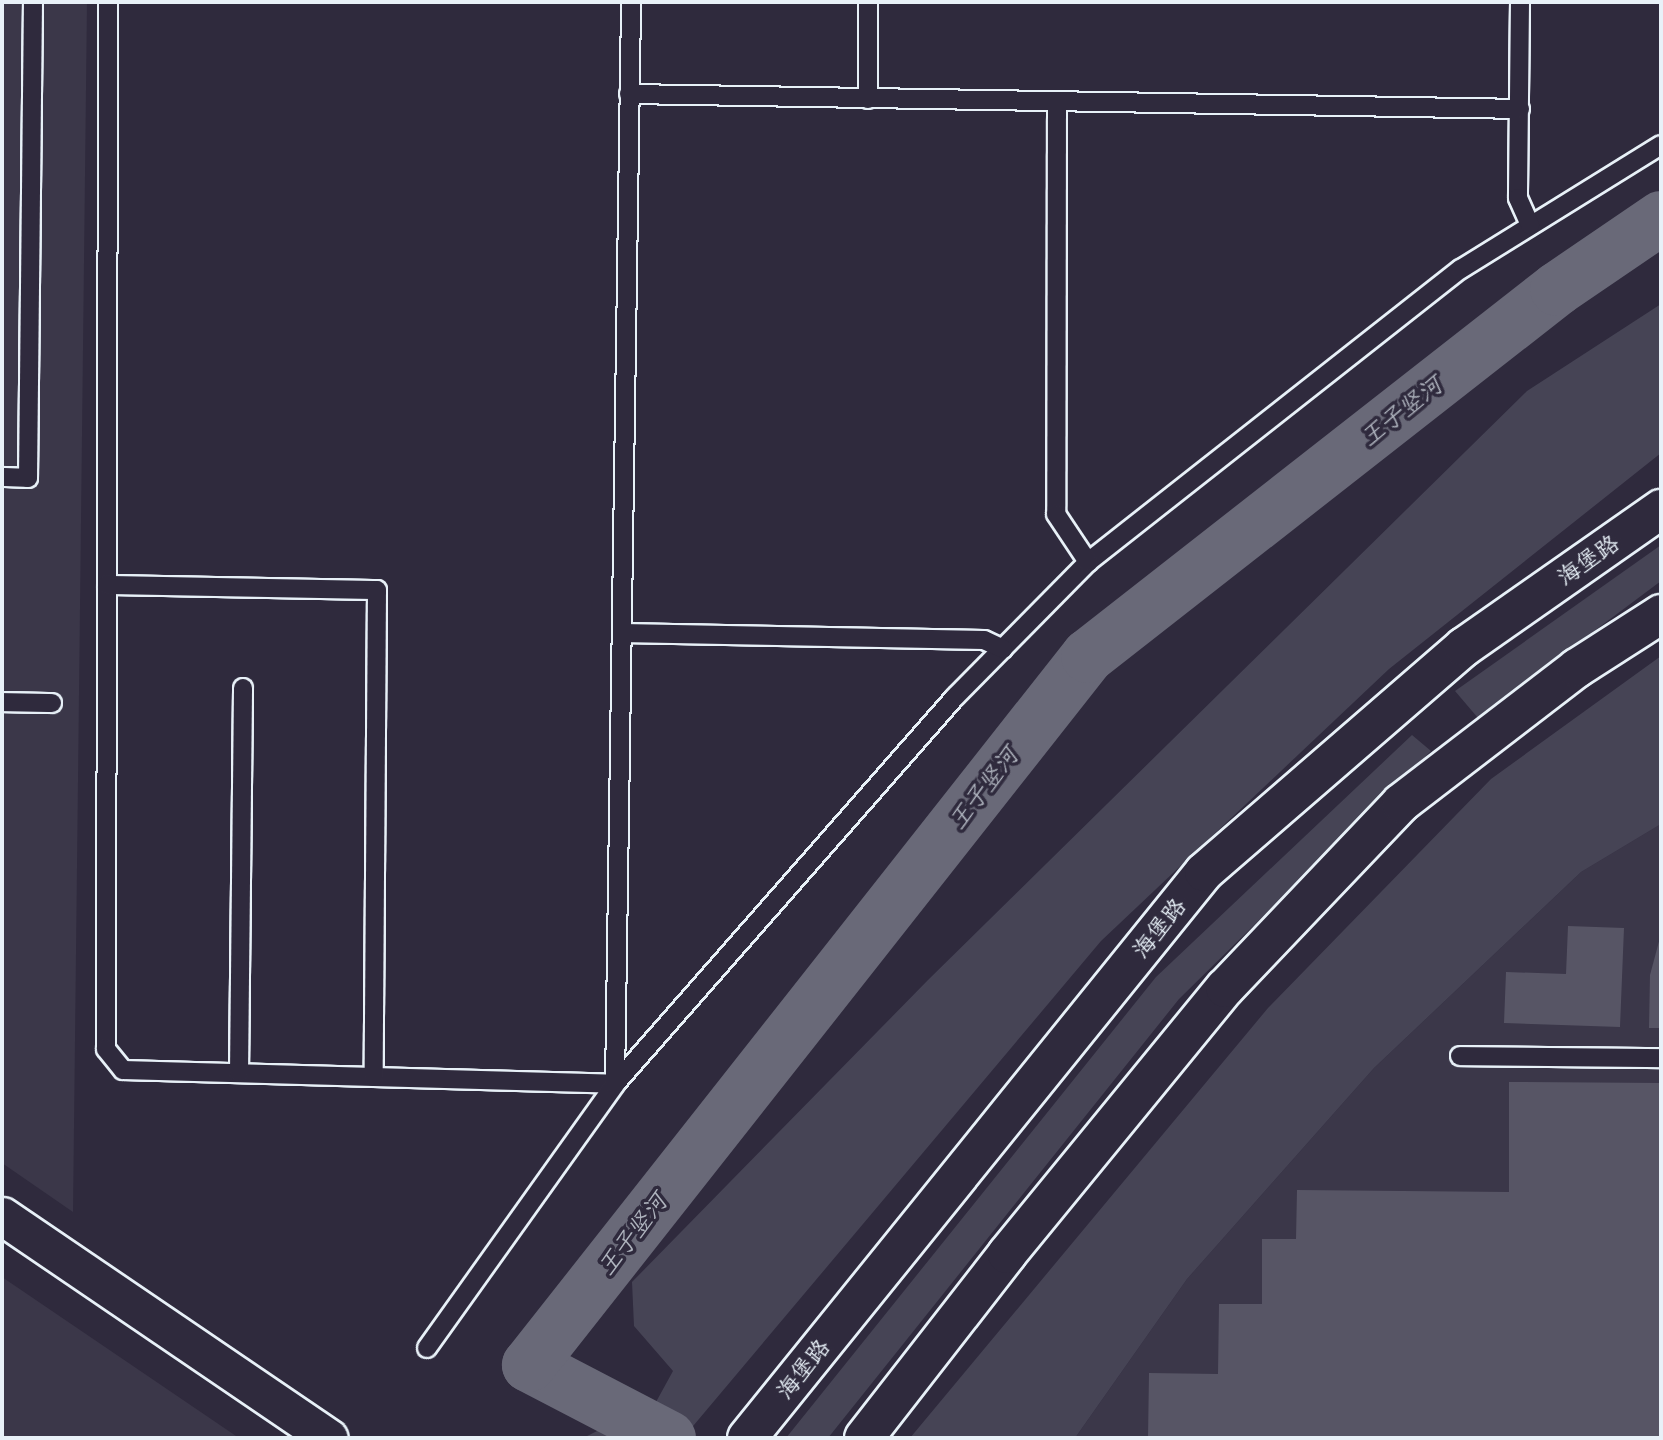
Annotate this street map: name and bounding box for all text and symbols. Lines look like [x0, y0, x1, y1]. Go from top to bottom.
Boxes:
water label: 王子竖河 [1354, 370, 1448, 452]
street label: 海堡路 [1552, 529, 1624, 591]
water label: 王子竖河 [942, 741, 1024, 835]
street label: 海堡路 [1127, 893, 1191, 963]
water label: 王子竖河 [591, 1187, 673, 1281]
street label: 海堡路 [771, 1334, 835, 1404]

